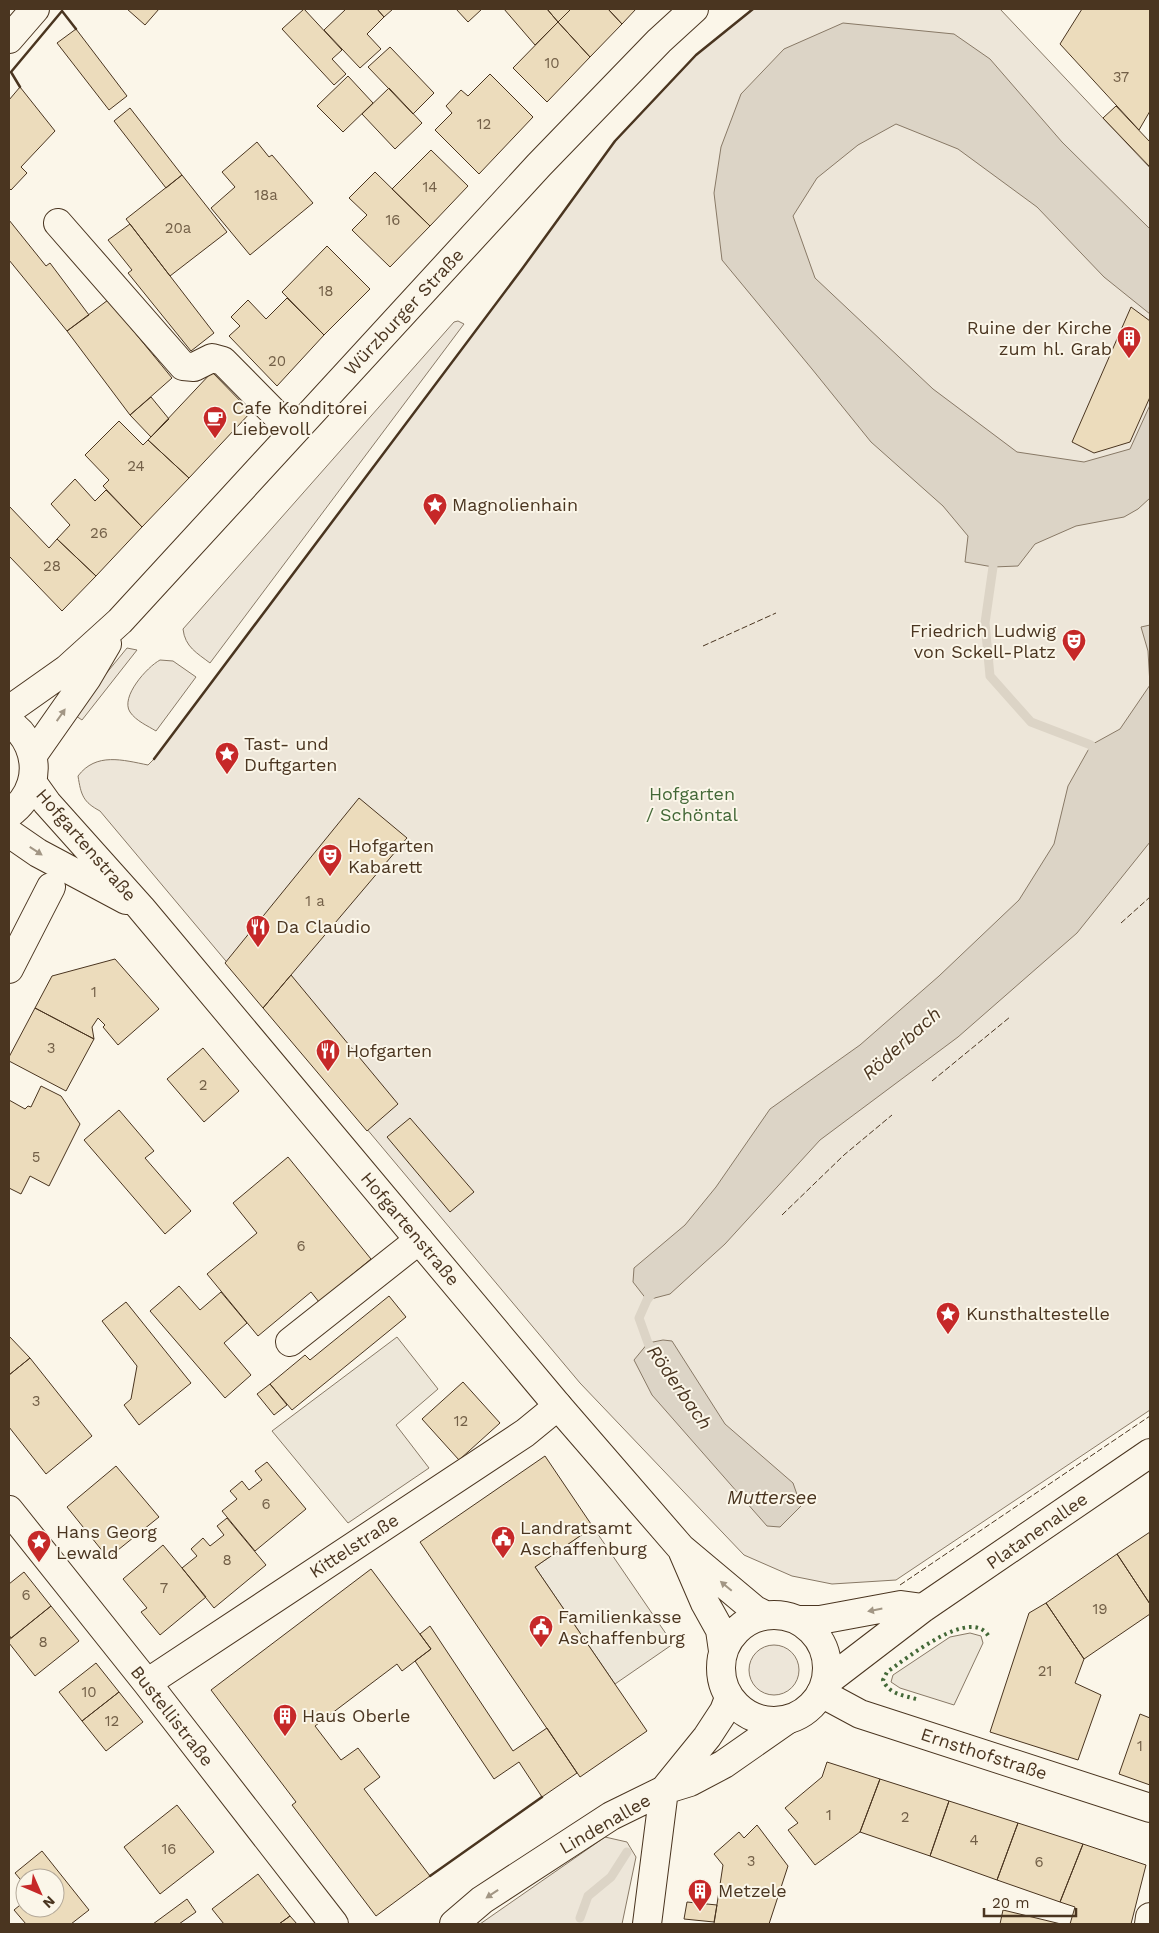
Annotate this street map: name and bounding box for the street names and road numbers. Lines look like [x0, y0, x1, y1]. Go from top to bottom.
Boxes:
street label: Würzburger Straße [340, 244, 468, 379]
street label: Hofgartenstraße [32, 784, 141, 905]
street label: Hofgartenstraße [357, 1168, 464, 1290]
street label: Platanenallee [982, 1488, 1091, 1573]
street label: Kittelstraße [305, 1509, 402, 1582]
street label: Bustellistraße [127, 1661, 218, 1770]
street label: Ernsthofstraße [918, 1723, 1050, 1784]
street label: Lindenallee [556, 1789, 654, 1858]

